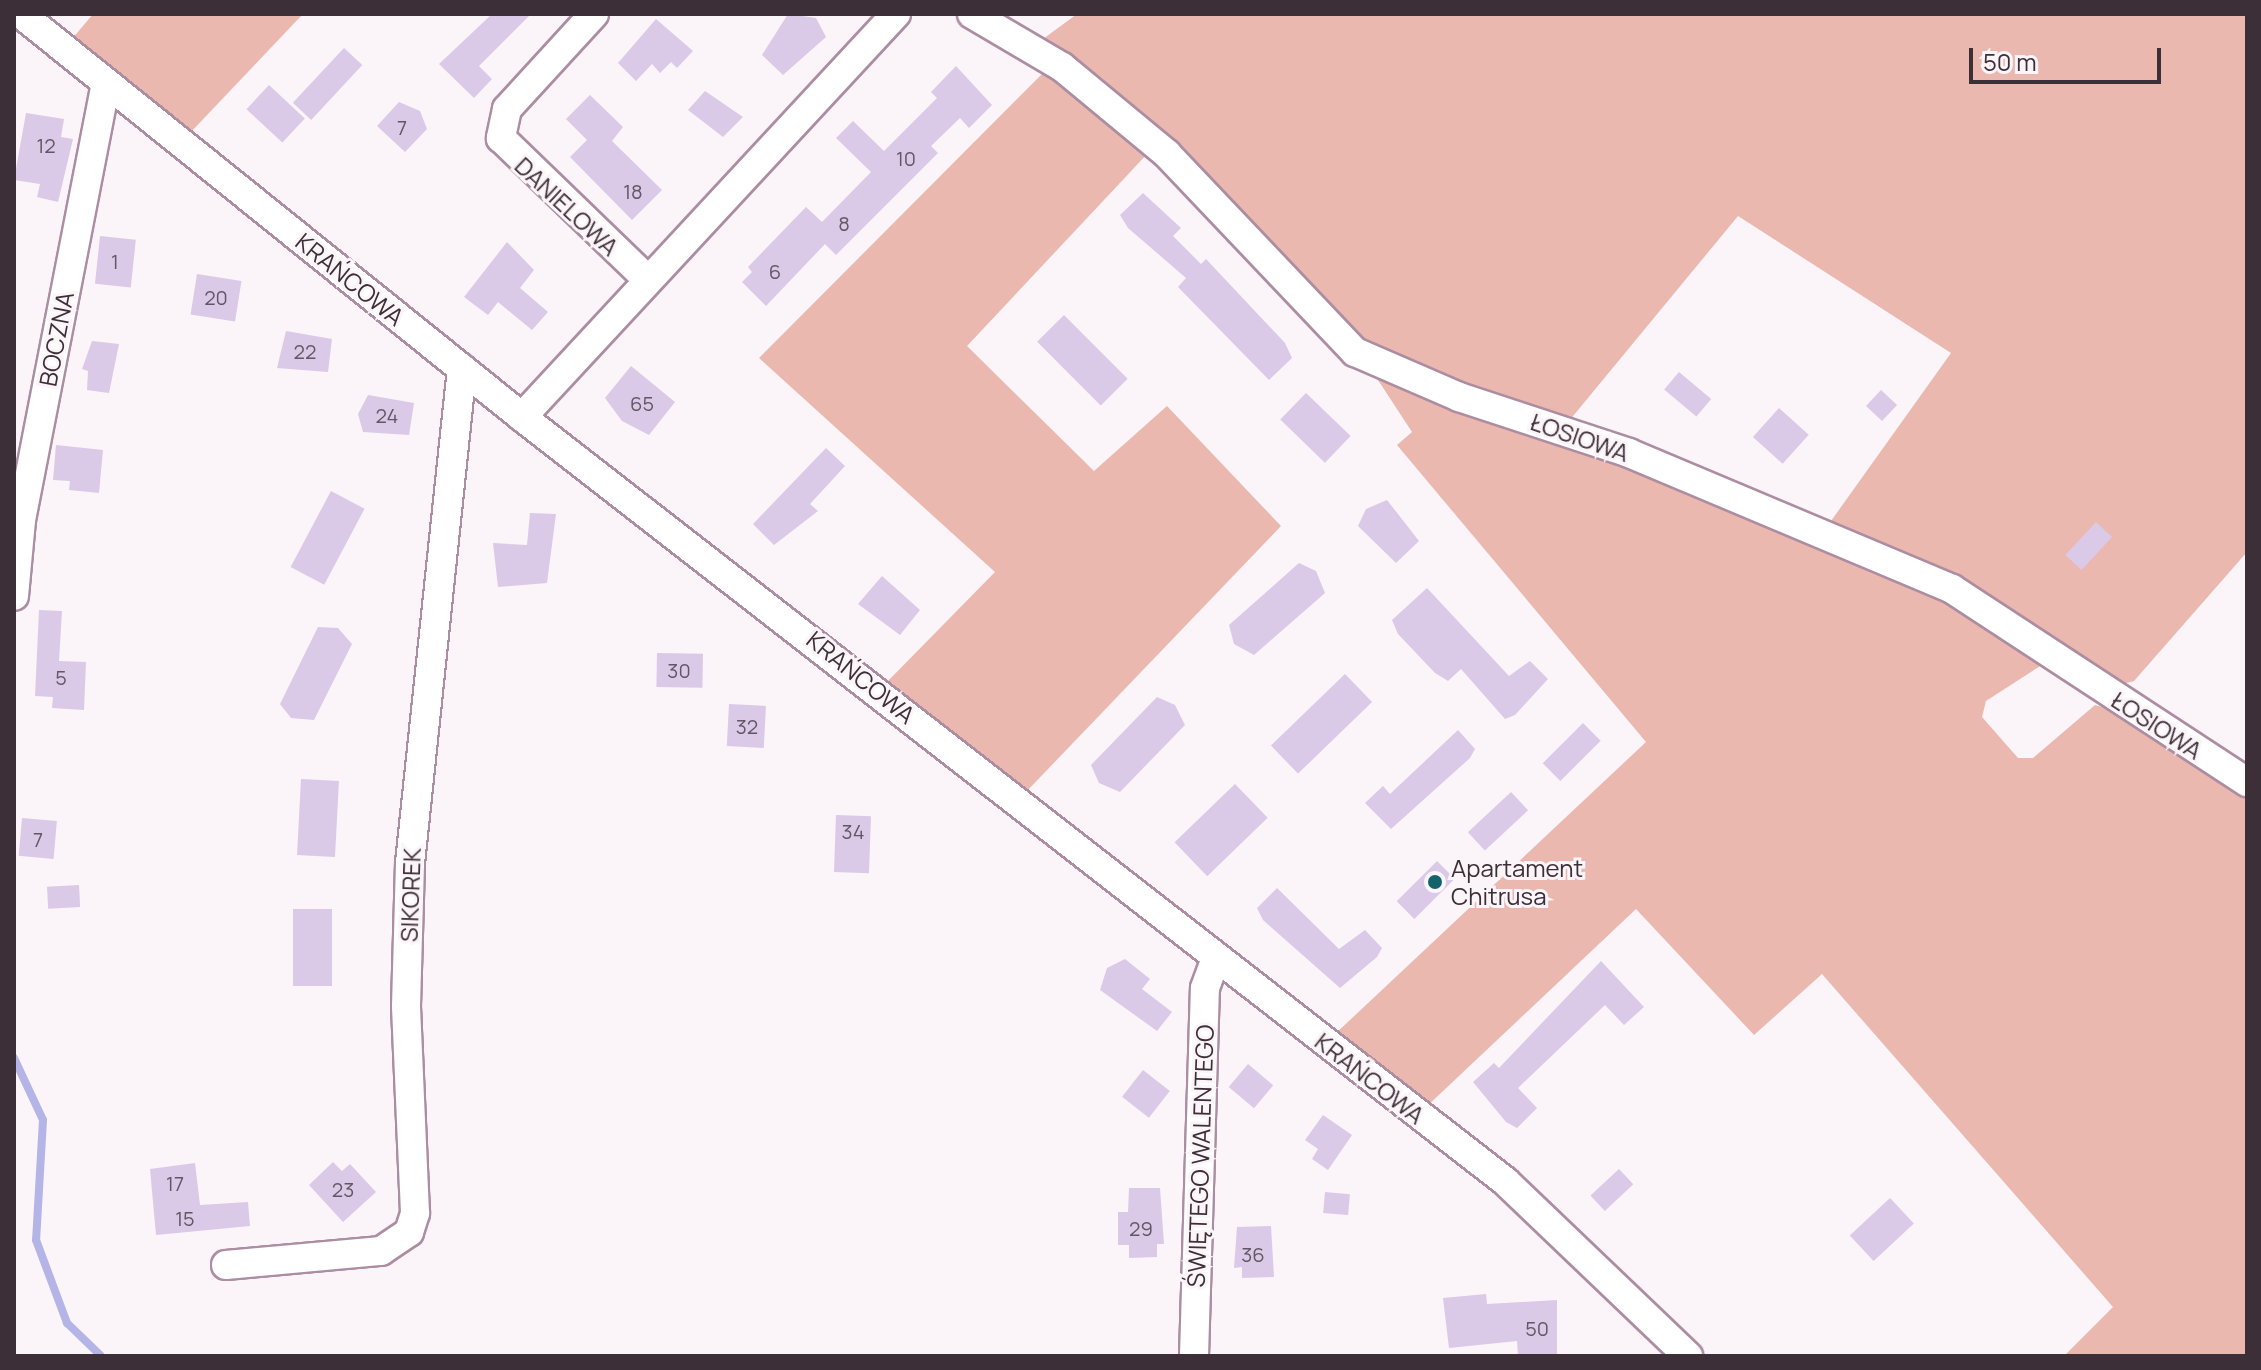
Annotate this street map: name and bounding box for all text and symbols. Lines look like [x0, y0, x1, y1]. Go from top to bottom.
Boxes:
scale bar [1973, 32, 2165, 82]
text: 50 m [1983, 45, 2037, 78]
house number: 7 [397, 115, 407, 139]
house number: 12 [36, 133, 56, 157]
house number: 10 [896, 146, 916, 170]
street label: DANIELOWA [509, 151, 625, 261]
house number: 18 [623, 179, 643, 203]
house number: 8 [838, 211, 850, 235]
street label: KRAŃCOWA [290, 227, 410, 331]
house number: 1 [111, 249, 119, 273]
house number: 6 [769, 259, 781, 283]
house number: 20 [204, 285, 228, 309]
street label: BOCZNA [33, 289, 79, 389]
house number: 22 [294, 339, 316, 363]
house number: 65 [630, 391, 654, 415]
house number: 24 [376, 403, 398, 427]
street label: ŁOSIOWA [1527, 407, 1633, 467]
street label: KRAŃCOWA [801, 625, 921, 729]
house number: 30 [667, 658, 691, 682]
house number: 5 [55, 665, 67, 689]
street label: ŁOSIOWA [2106, 685, 2208, 765]
house number: 32 [736, 714, 758, 738]
house number: 34 [842, 819, 864, 843]
house number: 7 [33, 827, 43, 851]
street label: SIKOREK [394, 847, 426, 943]
place label: Apartament Chitrusa [1451, 854, 1583, 910]
marker: Apartament Chitrusa [1426, 873, 1444, 891]
street label: ŚWIĘTEGO WALENTEGO [1181, 1024, 1219, 1288]
street label: KRAŃCOWA [1310, 1026, 1430, 1130]
house number: 17 [166, 1171, 184, 1195]
house number: 23 [332, 1177, 354, 1201]
house number: 15 [175, 1206, 195, 1230]
house number: 29 [1129, 1216, 1153, 1240]
house number: 36 [1241, 1242, 1265, 1266]
house number: 50 [1525, 1316, 1549, 1340]

